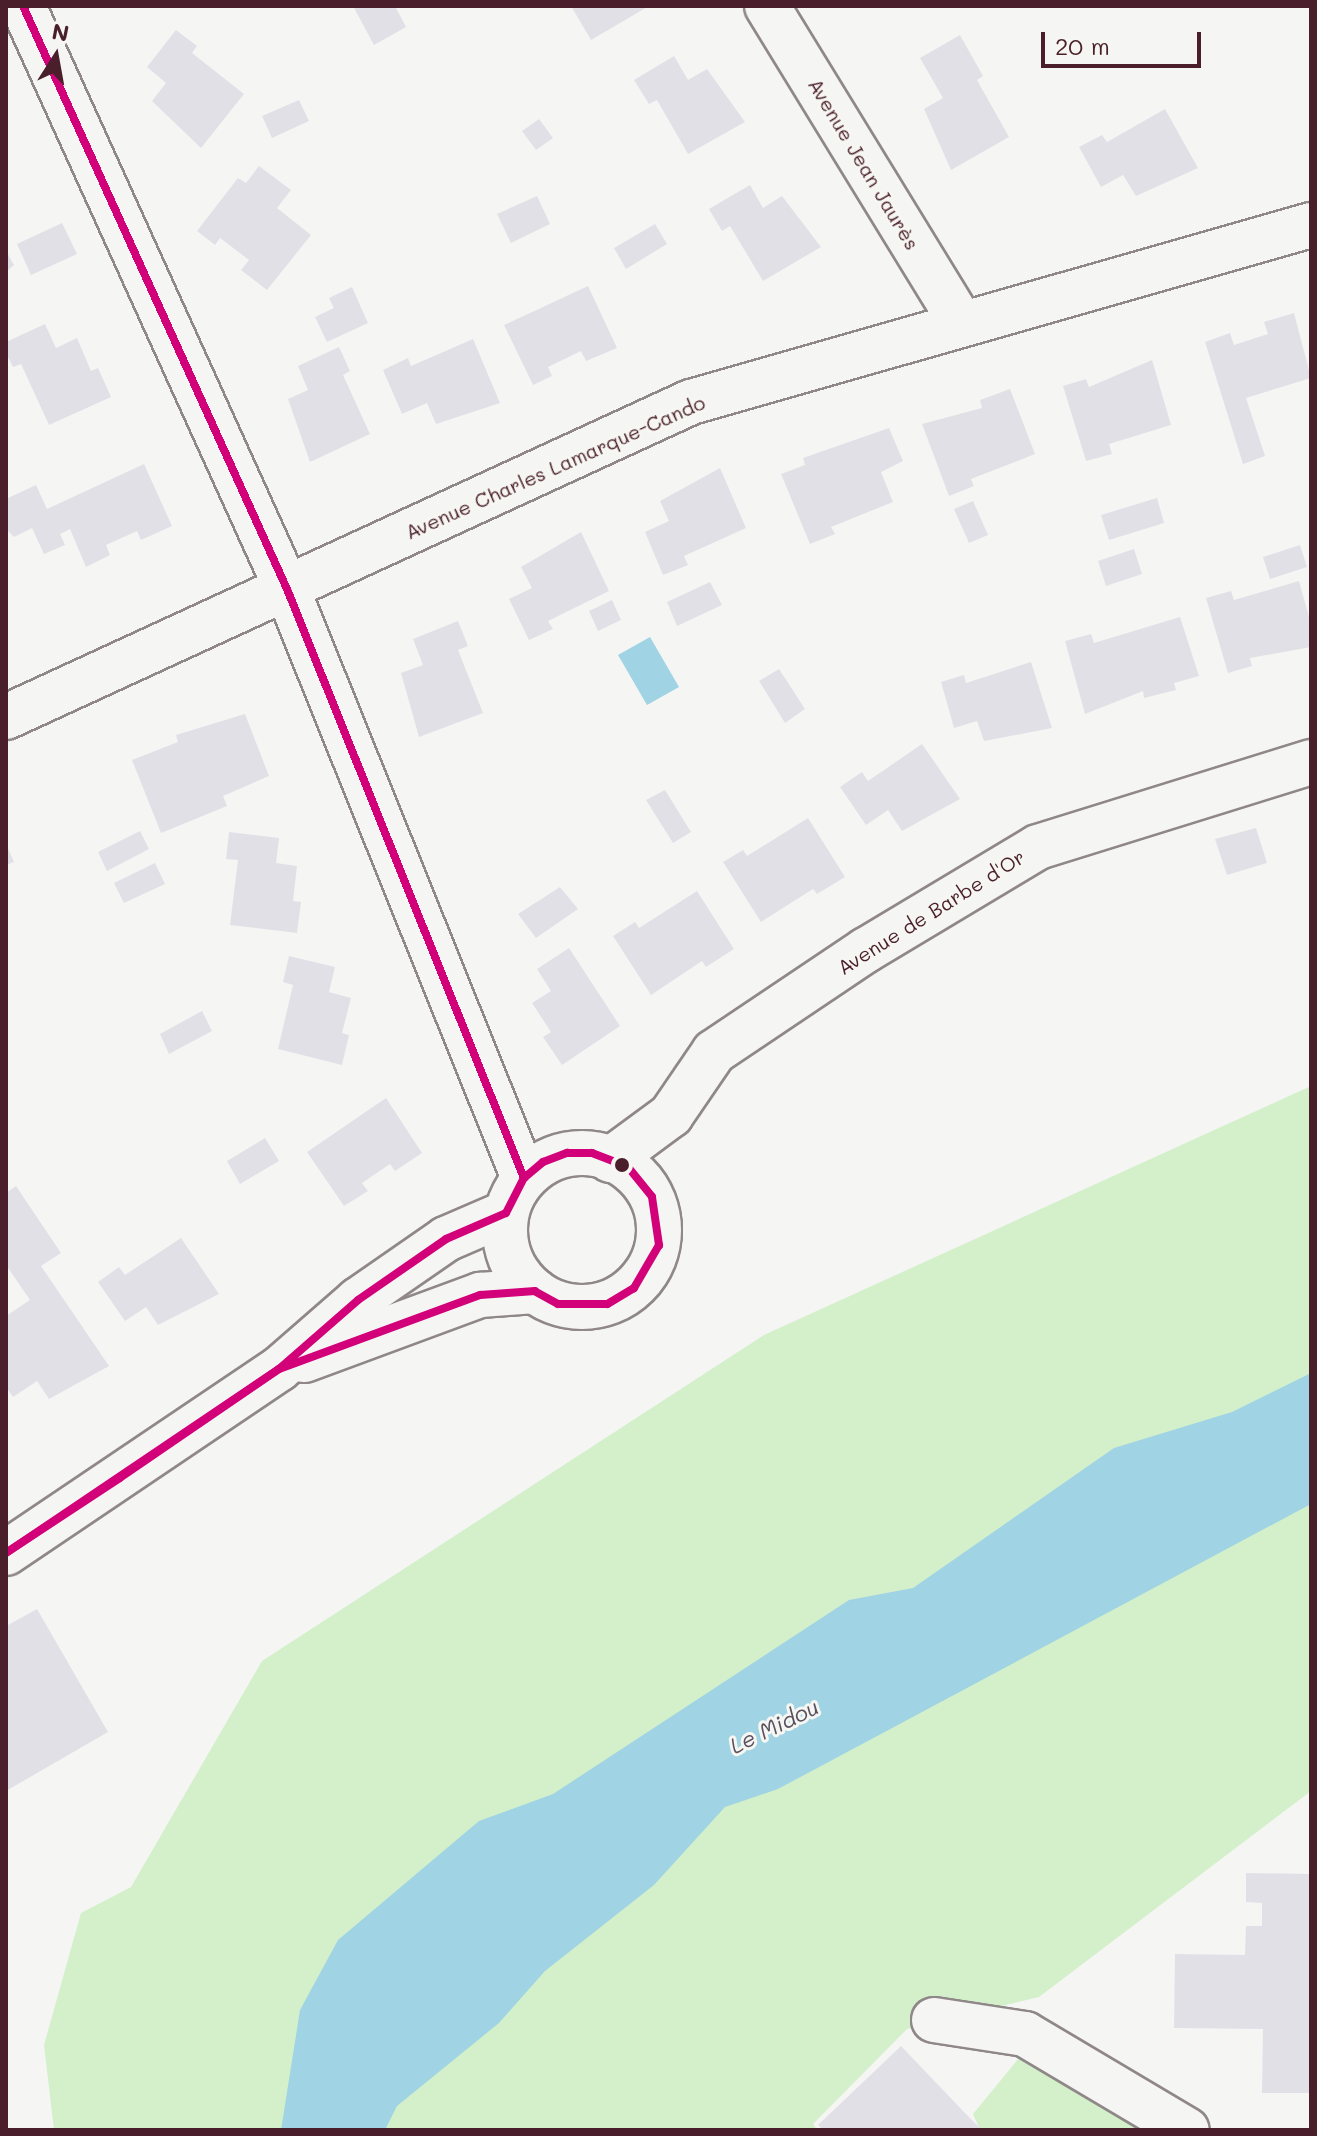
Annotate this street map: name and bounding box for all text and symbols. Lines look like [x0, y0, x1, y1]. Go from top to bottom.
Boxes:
north arrow [16, 16, 96, 96]
text: N [50, 16, 72, 48]
scale bar [1045, 16, 1205, 66]
text: 20 m [1055, 30, 1110, 61]
street label: Avenue Jean Jaurès [803, 74, 925, 254]
street label: Avenue Charles Lamarque-Cando [401, 390, 709, 544]
street label: Avenue de Barbe d'Or [833, 844, 1029, 980]
unlabelled marker [614, 1157, 630, 1173]
water label: Le Midou [725, 1693, 823, 1759]

